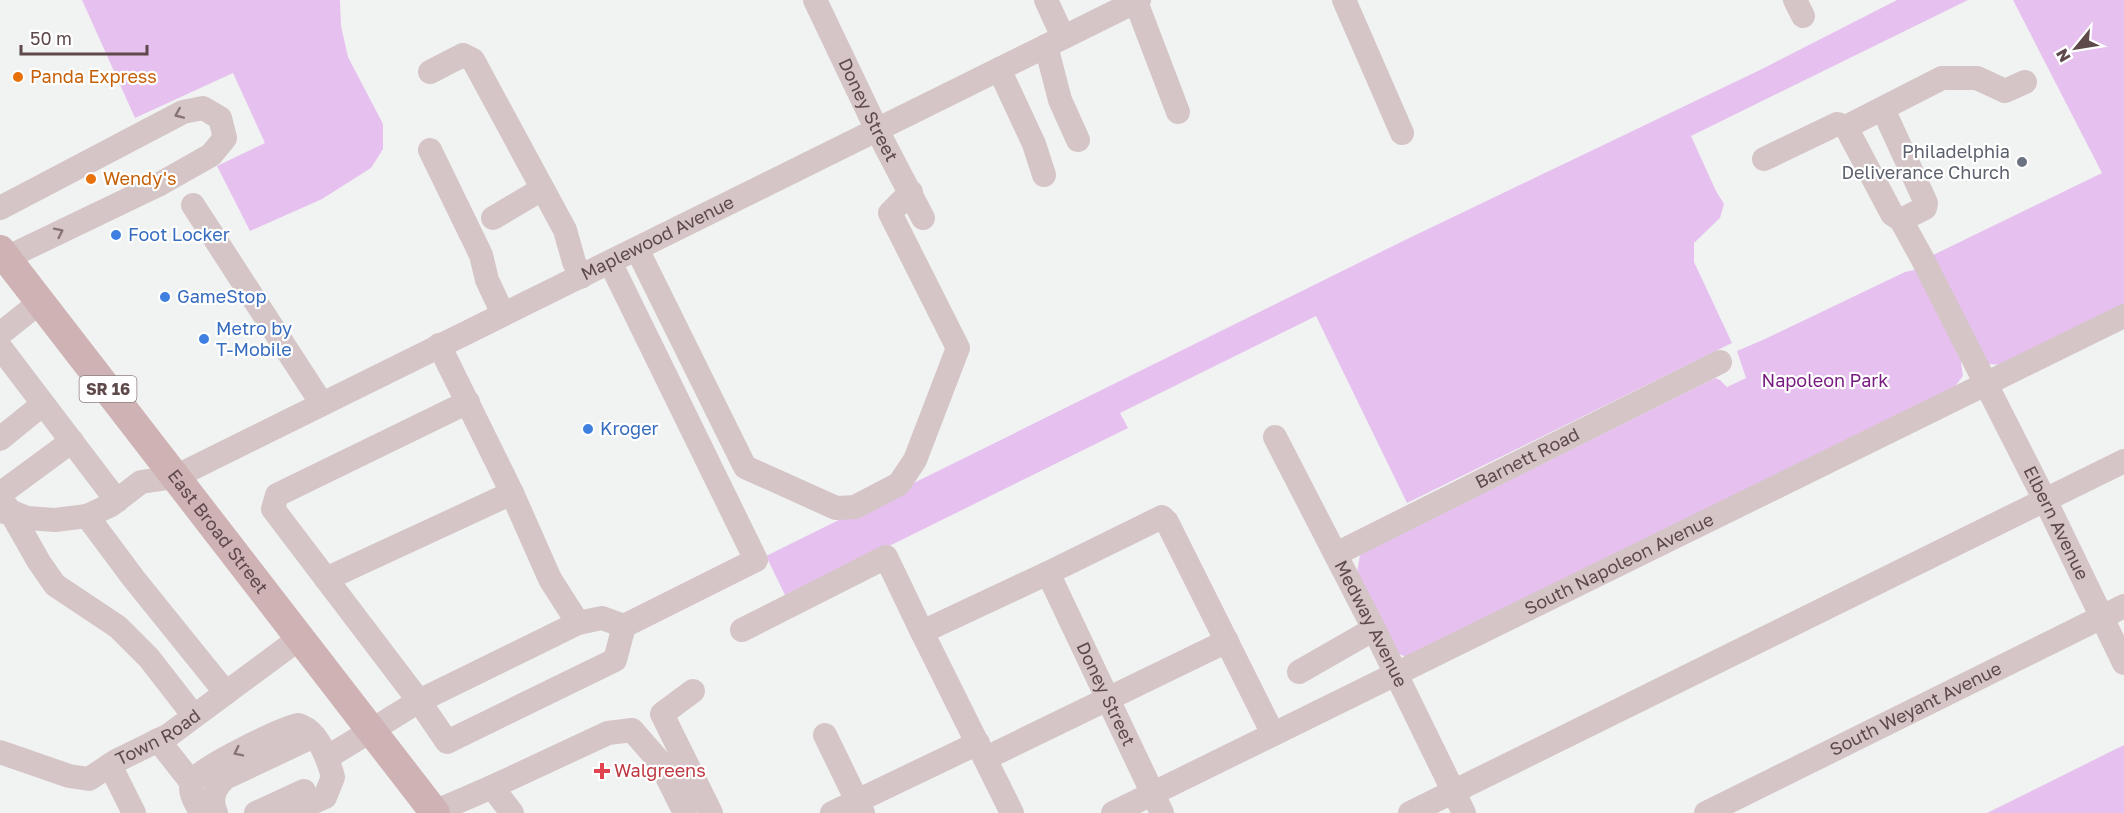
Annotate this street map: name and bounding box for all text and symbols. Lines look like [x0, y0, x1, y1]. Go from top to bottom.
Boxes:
scale bar [21, 18, 147, 56]
north arrow [2046, 18, 2106, 78]
text: 50 m [30, 27, 72, 49]
text: N [2051, 45, 2075, 66]
street label: Doney Street [834, 54, 903, 165]
place label: Panda Express [30, 65, 157, 87]
marker: Panda Express [11, 70, 25, 84]
one-way arrow [175, 107, 186, 119]
place label: Philadelphia Deliverance Church [1841, 140, 2010, 183]
marker: Philadelphia Deliverance Church [2015, 155, 2029, 169]
place label: Wendy's [103, 167, 176, 189]
marker: Wendy's [84, 172, 98, 186]
street label: Maplewood Avenue [577, 190, 737, 284]
place label: Foot Locker [128, 223, 230, 245]
one-way arrow [53, 228, 64, 240]
marker: Foot Locker [109, 228, 123, 242]
place label: GameStop [177, 285, 266, 307]
marker: GameStop [158, 290, 172, 304]
place label: Metro by T-Mobile [216, 317, 292, 360]
marker: Metro by T-Mobile [197, 332, 211, 346]
park label: Napoleon Park [1761, 369, 1889, 391]
road number: SR 16 [80, 376, 136, 402]
place label: Kroger [600, 417, 659, 439]
marker: Kroger [581, 422, 595, 436]
street label: Barnett Road [1471, 422, 1583, 493]
street label: Elbern Avenue [2019, 462, 2094, 583]
street label: East Broad Street [164, 465, 273, 598]
street label: South Napoleon Avenue [1521, 508, 1717, 619]
street label: Medway Avenue [1330, 556, 1413, 691]
street label: Doney Street [1072, 638, 1140, 749]
street label: South Weyant Avenue [1826, 657, 2005, 760]
street label: Town Road [112, 704, 204, 770]
one-way arrow [233, 745, 244, 757]
place label: Walgreens [614, 759, 706, 781]
marker: Walgreens [595, 764, 609, 778]

